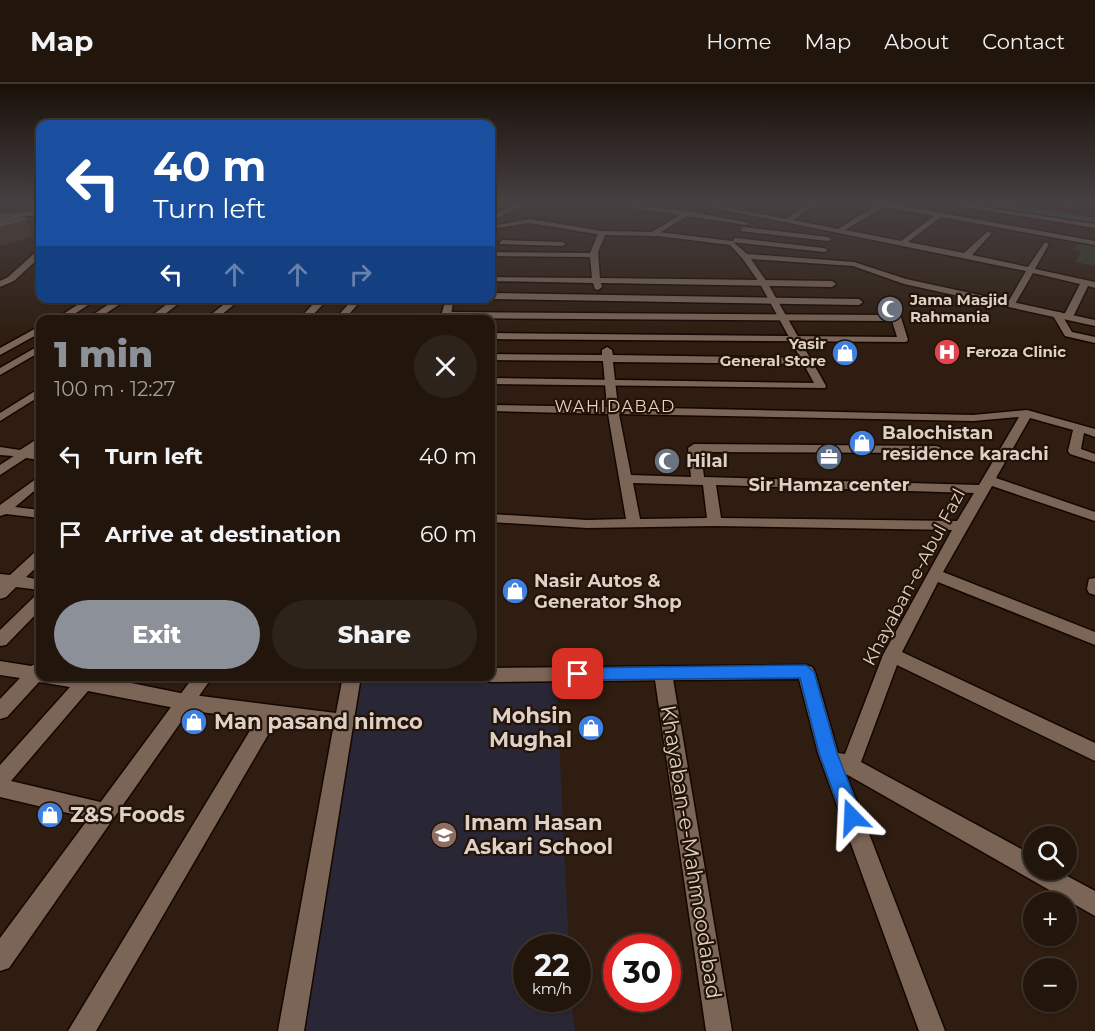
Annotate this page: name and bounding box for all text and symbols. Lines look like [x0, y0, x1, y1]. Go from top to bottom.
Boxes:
text: Map [30, 24, 93, 58]
text: Home [706, 29, 771, 54]
text: Map [804, 29, 851, 54]
text: About [884, 29, 949, 54]
text: Contact [982, 29, 1065, 54]
text: 40 m [153, 140, 266, 192]
icon: left [54, 144, 132, 222]
text: Turn left [153, 192, 266, 225]
icon: left [155, 258, 188, 291]
icon: ahead [218, 258, 251, 291]
icon: ahead [281, 258, 314, 291]
icon: right [344, 258, 377, 291]
place label: Jama Masjid Rahmania [909, 290, 1008, 326]
mosque icon: Jama Masjid Rahmania [875, 294, 905, 324]
text: 1 min [54, 332, 153, 376]
place label: Yasir General Store [720, 334, 827, 370]
button: close [414, 335, 477, 398]
hospital icon: Feroza Clinic [932, 337, 962, 367]
shop icon: Yasir General Store [830, 338, 860, 368]
place label: Feroza Clinic [966, 342, 1066, 361]
text: 100 m · 12:27 [54, 377, 176, 401]
district label: WAHIDABAD [554, 397, 676, 416]
place label: Balochistan residence karachi [882, 422, 1049, 465]
shop icon: Balochistan residence karachi [847, 428, 877, 458]
icon: left [54, 440, 87, 473]
office icon: Sir Hamza center [814, 442, 844, 472]
text: Turn left [105, 443, 203, 470]
text: 40 m [419, 443, 477, 470]
mosque icon: Hilal [652, 446, 682, 476]
place label: Hilal [686, 450, 728, 472]
place label: Sir Hamza center [748, 474, 910, 496]
street label: Khayaban-e-Abul Fazl [858, 485, 970, 669]
icon: arrive [54, 518, 87, 551]
text: Arrive at destination [105, 521, 341, 548]
text: 60 m [420, 521, 477, 548]
place label: Nasir Autos & Generator Shop [534, 570, 682, 613]
shop icon: Nasir Autos & Generator Shop [500, 576, 530, 606]
button: Exit [54, 600, 260, 669]
button: Share [272, 600, 477, 669]
pin [552, 648, 603, 699]
icon: arrive [561, 657, 594, 690]
place label: Mohsin Mughal [489, 703, 572, 752]
street label: Khayaban-e-Mahmoodabad [656, 703, 727, 1001]
shop icon: Man pasand nimco [179, 707, 209, 737]
place label: Man pasand nimco [214, 709, 423, 734]
shop icon: Mohsin Mughal [576, 713, 606, 743]
position arrow [820, 785, 884, 849]
shop icon: Z&S Foods [35, 800, 65, 830]
place label: Z&S Foods [70, 802, 185, 827]
place label: Imam Hasan Askari School [463, 810, 613, 859]
school or university icon: Imam Hasan Askari School [429, 820, 459, 850]
map controls [1023, 826, 1077, 1012]
button: search [1023, 826, 1077, 880]
button: + [1023, 892, 1077, 946]
speed limit sign: 30 [603, 934, 681, 1012]
text: 22 [534, 947, 570, 984]
button: − [1023, 958, 1077, 1012]
text: km/h [532, 979, 572, 998]

